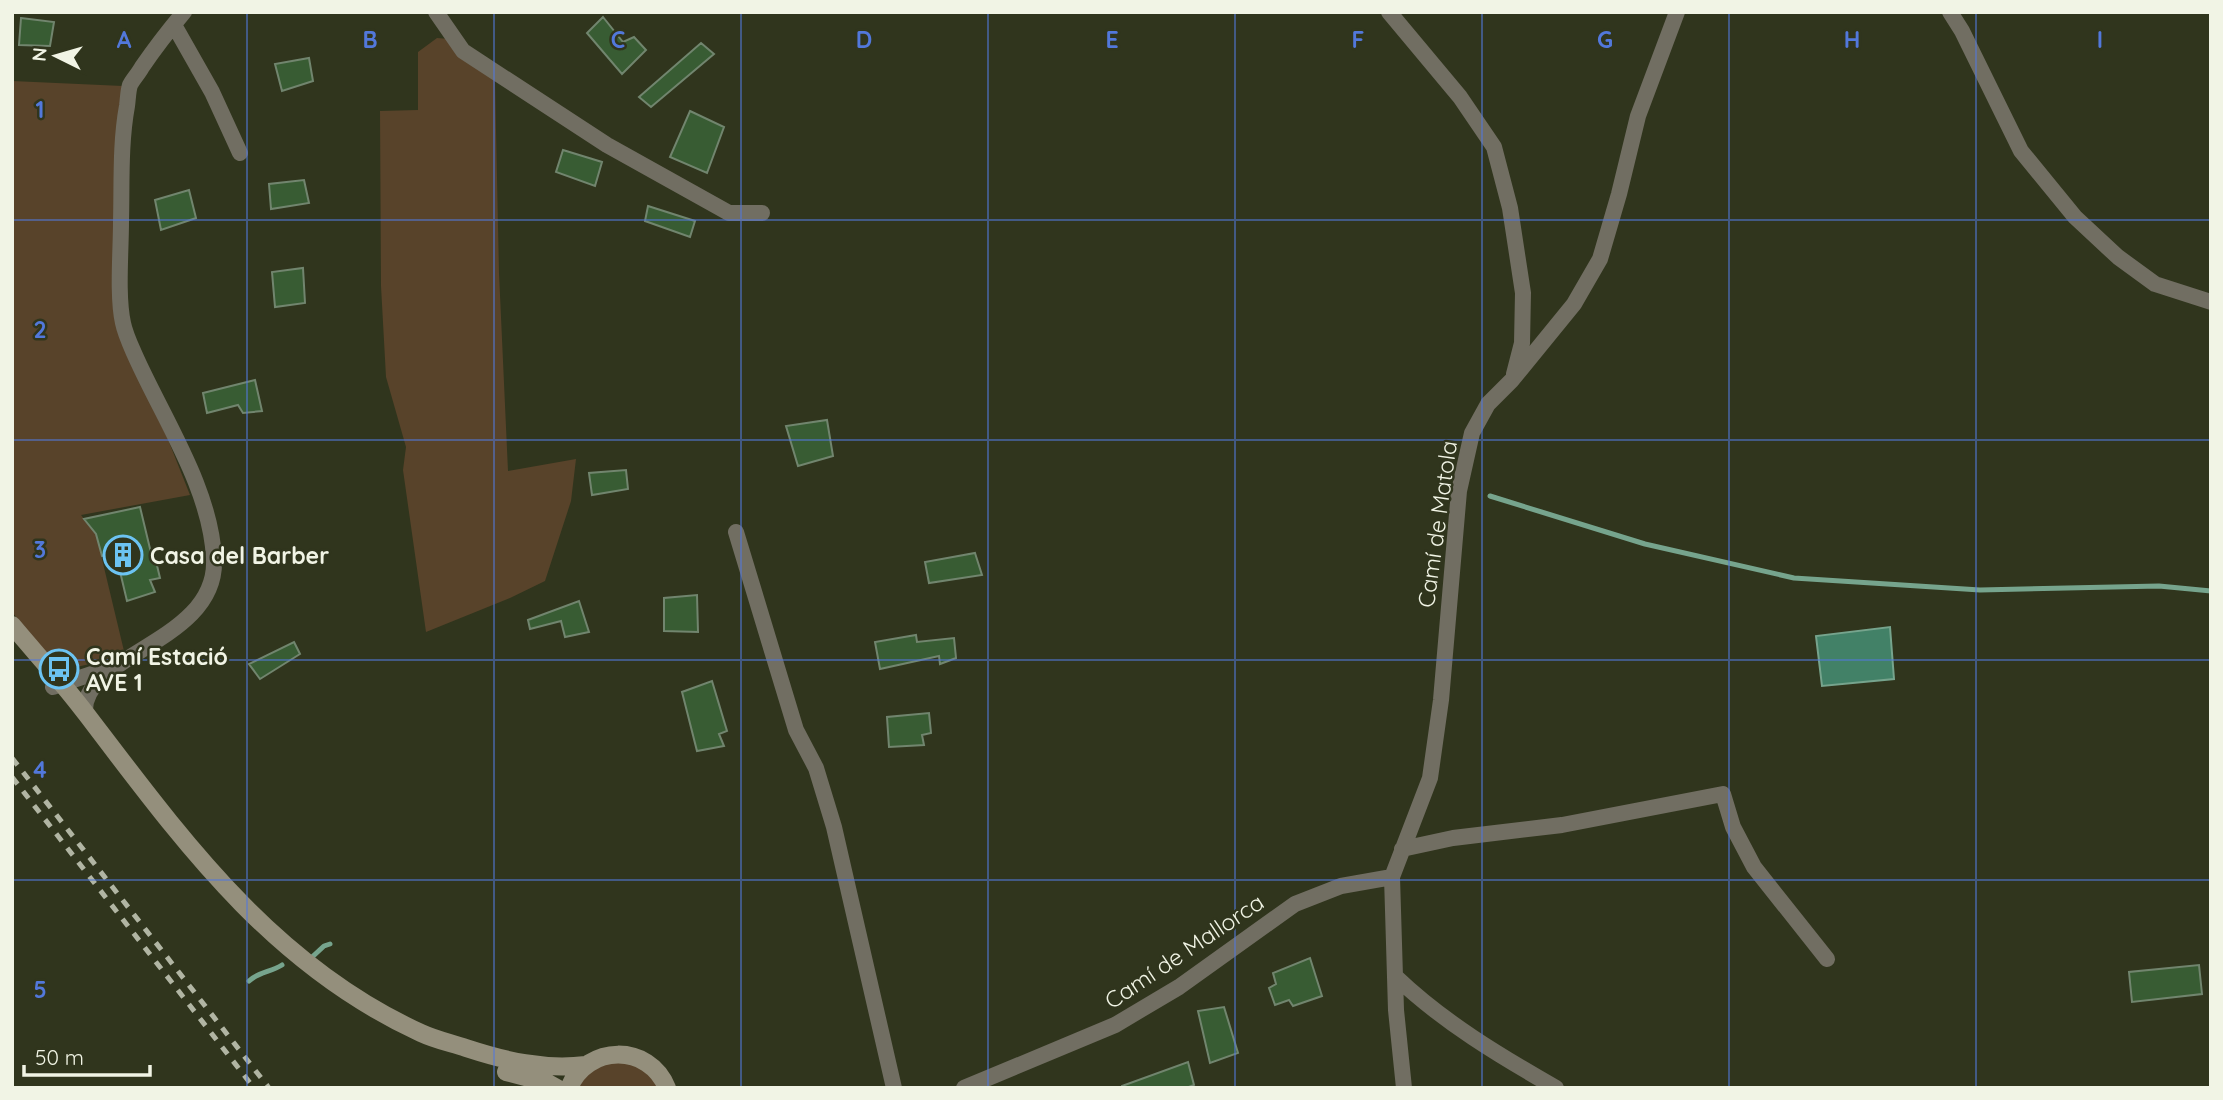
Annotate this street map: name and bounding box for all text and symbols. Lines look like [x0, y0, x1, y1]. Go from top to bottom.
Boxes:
north arrow [21, 21, 91, 91]
text: A [117, 25, 132, 54]
text: B [362, 25, 378, 54]
text: C [611, 25, 625, 54]
text: D [856, 25, 872, 54]
text: E [1105, 25, 1119, 54]
text: F [1352, 25, 1364, 54]
text: G [1597, 25, 1613, 54]
text: H [1844, 25, 1860, 54]
text: I [2097, 25, 2103, 54]
text: N [27, 47, 52, 63]
text: 1 [36, 95, 44, 124]
text: 2 [33, 315, 47, 344]
street label: Camí de Matola [1411, 439, 1463, 609]
building icon: Casa del Barber [102, 534, 144, 576]
text: 3 [34, 535, 46, 564]
place label: Casa del Barber [150, 541, 329, 570]
place label: Camí Estació AVE 1 [86, 642, 228, 697]
bus stop icon: Camí Estació AVE 1 [38, 648, 80, 690]
text: 4 [33, 755, 47, 784]
street label: Camí de Mallorca [1099, 887, 1269, 1015]
text: 5 [33, 975, 47, 1004]
scale bar [24, 1034, 150, 1078]
text: 50 m [35, 1044, 84, 1070]

